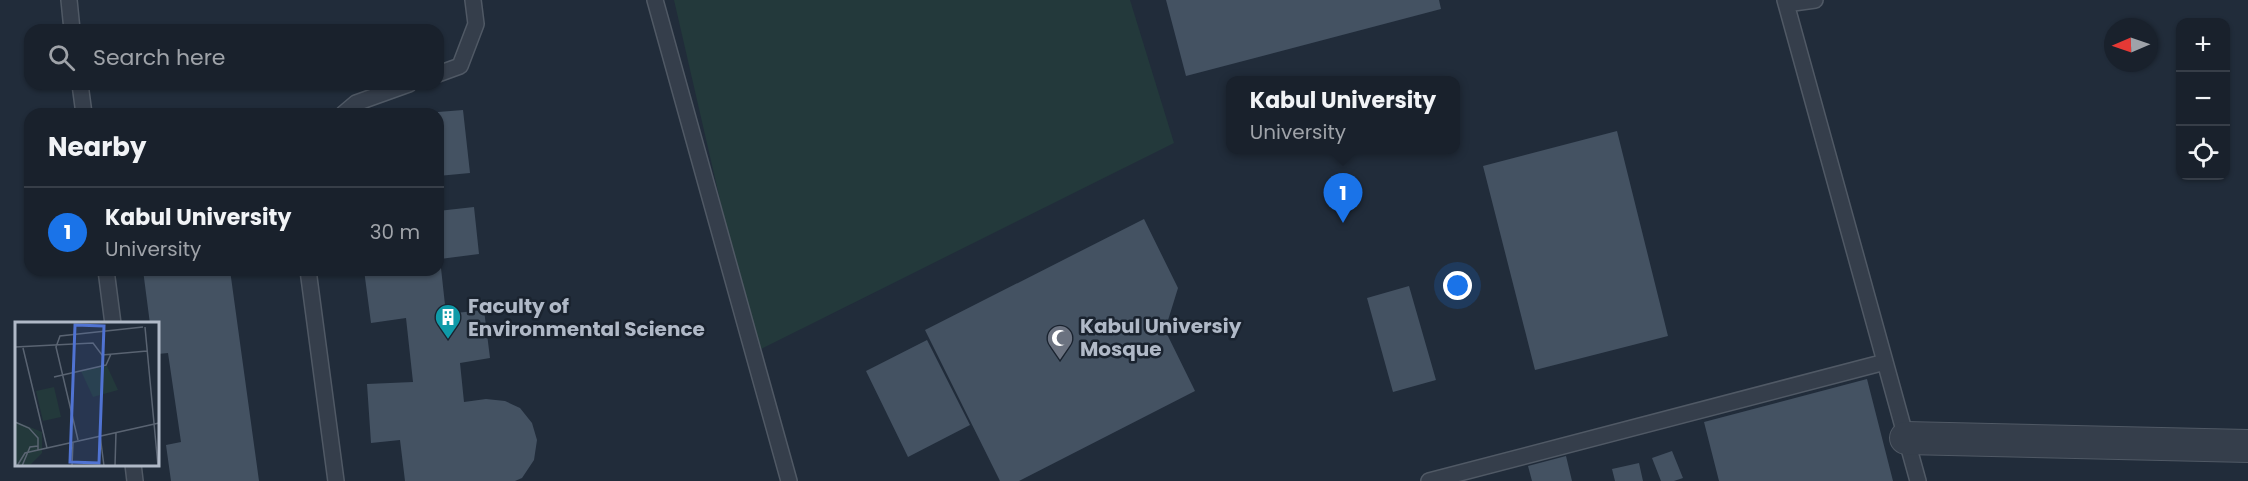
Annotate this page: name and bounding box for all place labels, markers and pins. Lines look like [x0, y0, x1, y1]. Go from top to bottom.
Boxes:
pin: 1 [1324, 174, 1362, 223]
place label: Faculty of Environmental Science [468, 292, 705, 343]
building icon: Faculty of Environmental Science [433, 302, 463, 340]
place label: Kabul Universiy Mosque [1080, 312, 1242, 363]
mosque icon: Kabul Universiy Mosque [1045, 323, 1075, 361]

